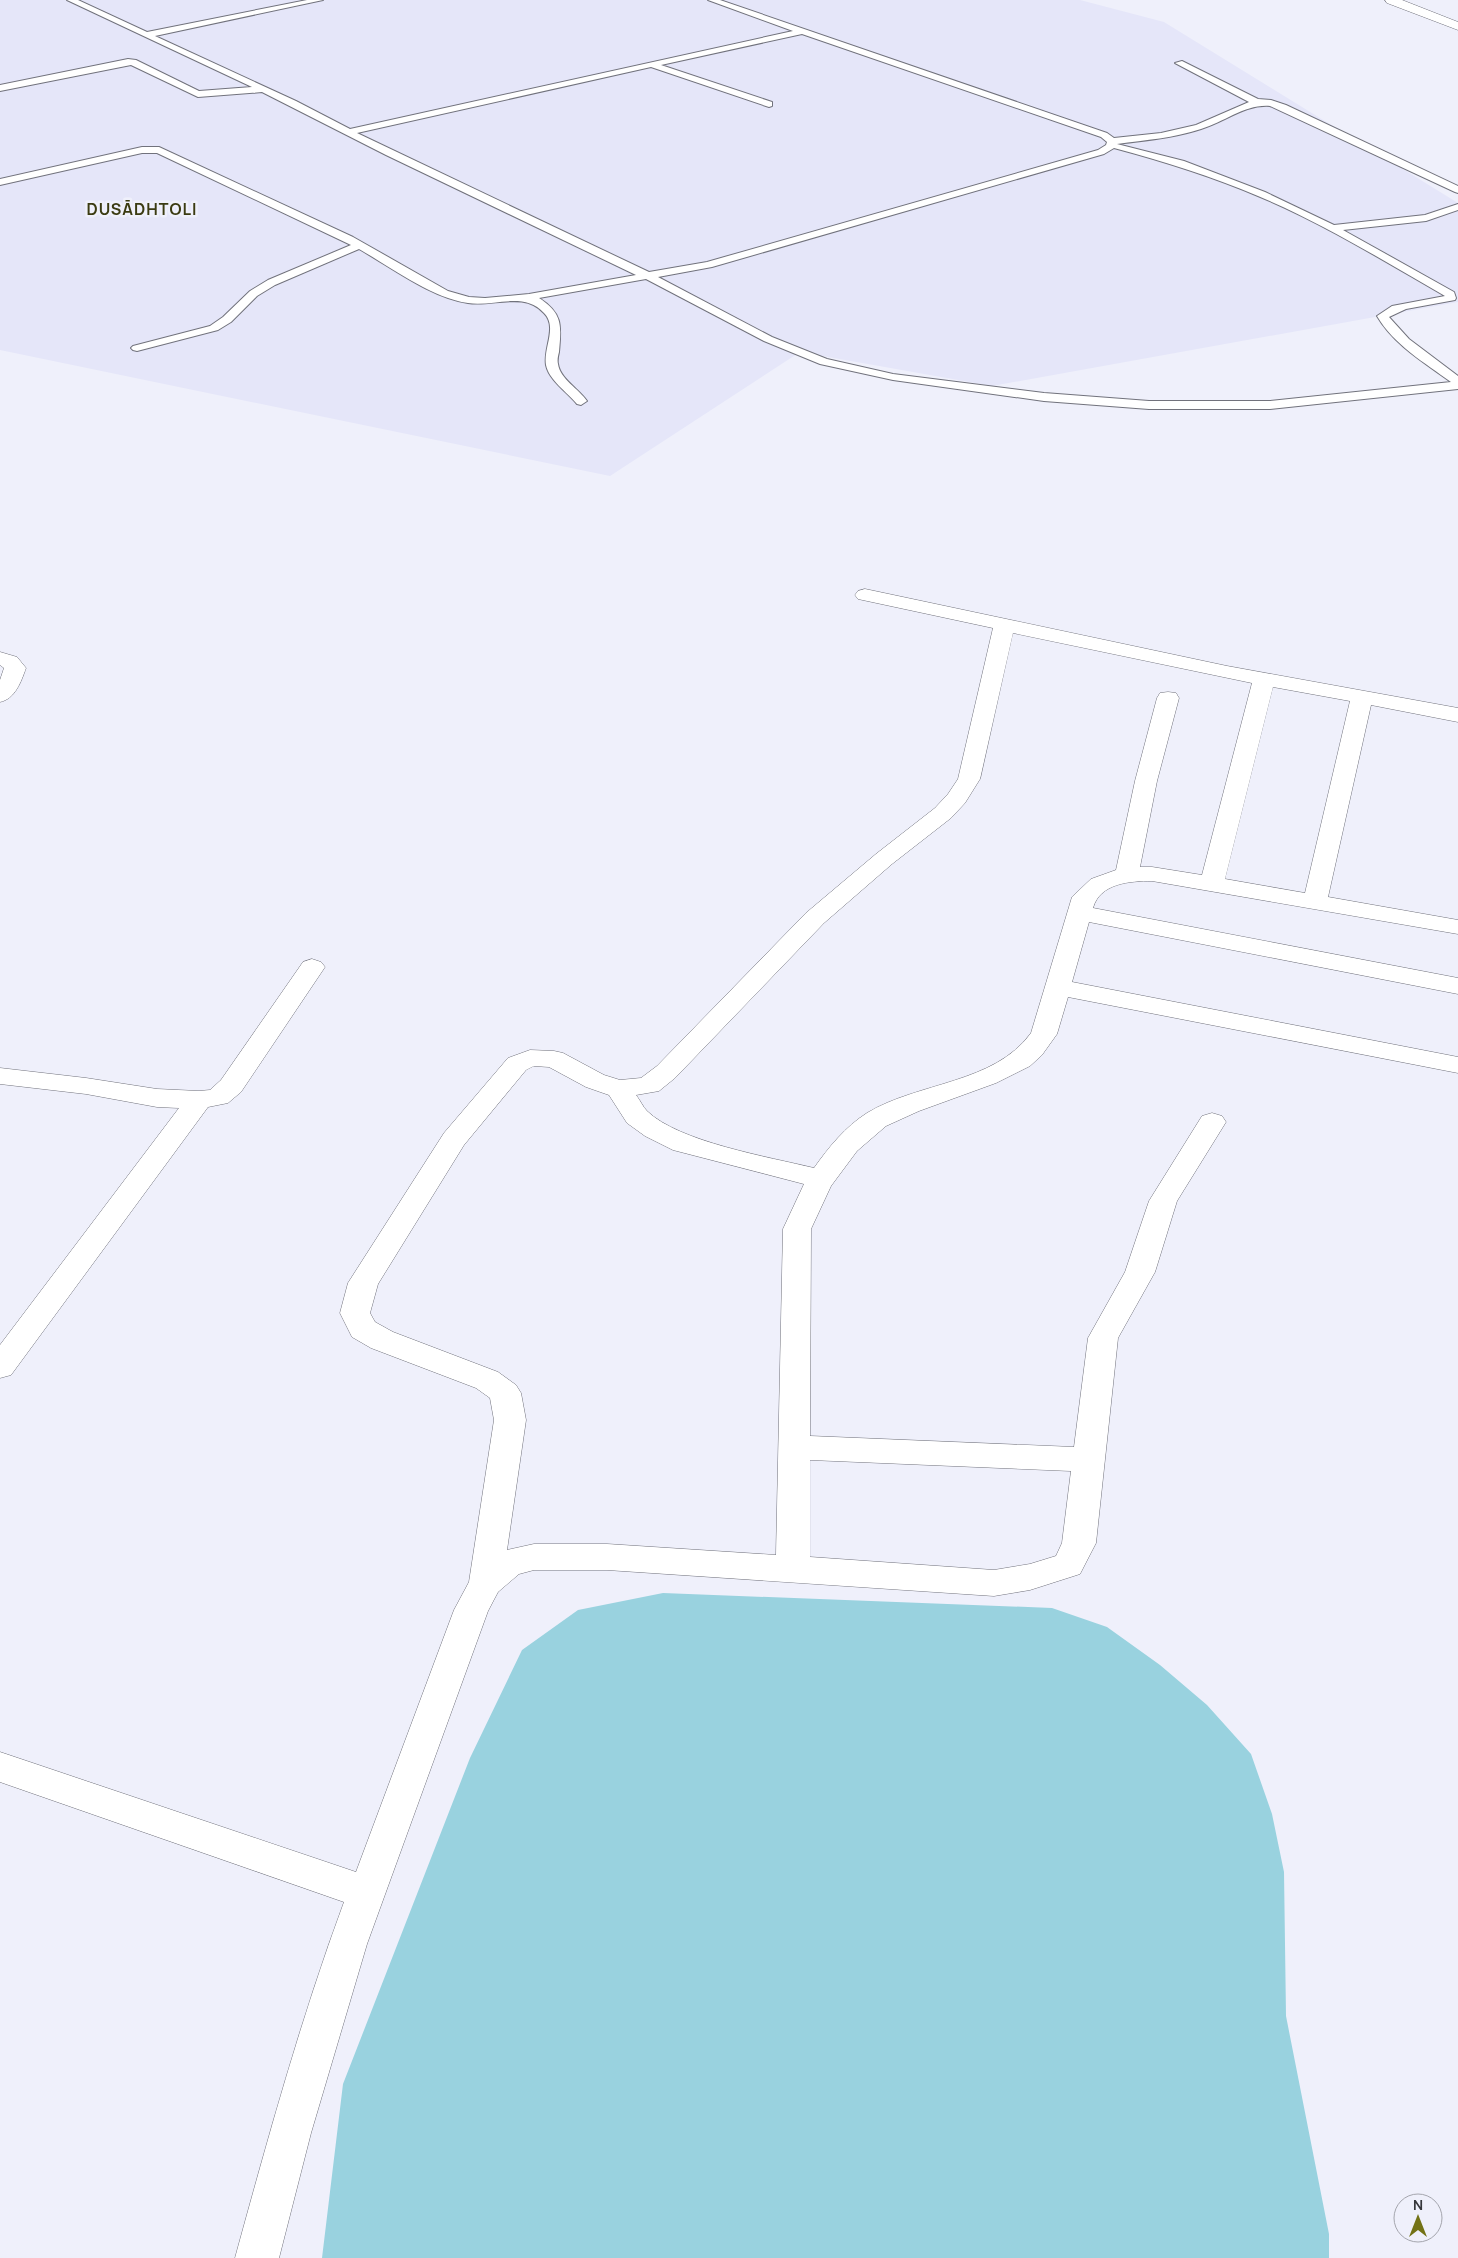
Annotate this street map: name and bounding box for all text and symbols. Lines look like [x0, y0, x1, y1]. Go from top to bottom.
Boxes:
district label: DUSĀDHTOLI [87, 198, 197, 220]
north arrow [1393, 2193, 1443, 2243]
text: N [1413, 2195, 1423, 2214]

